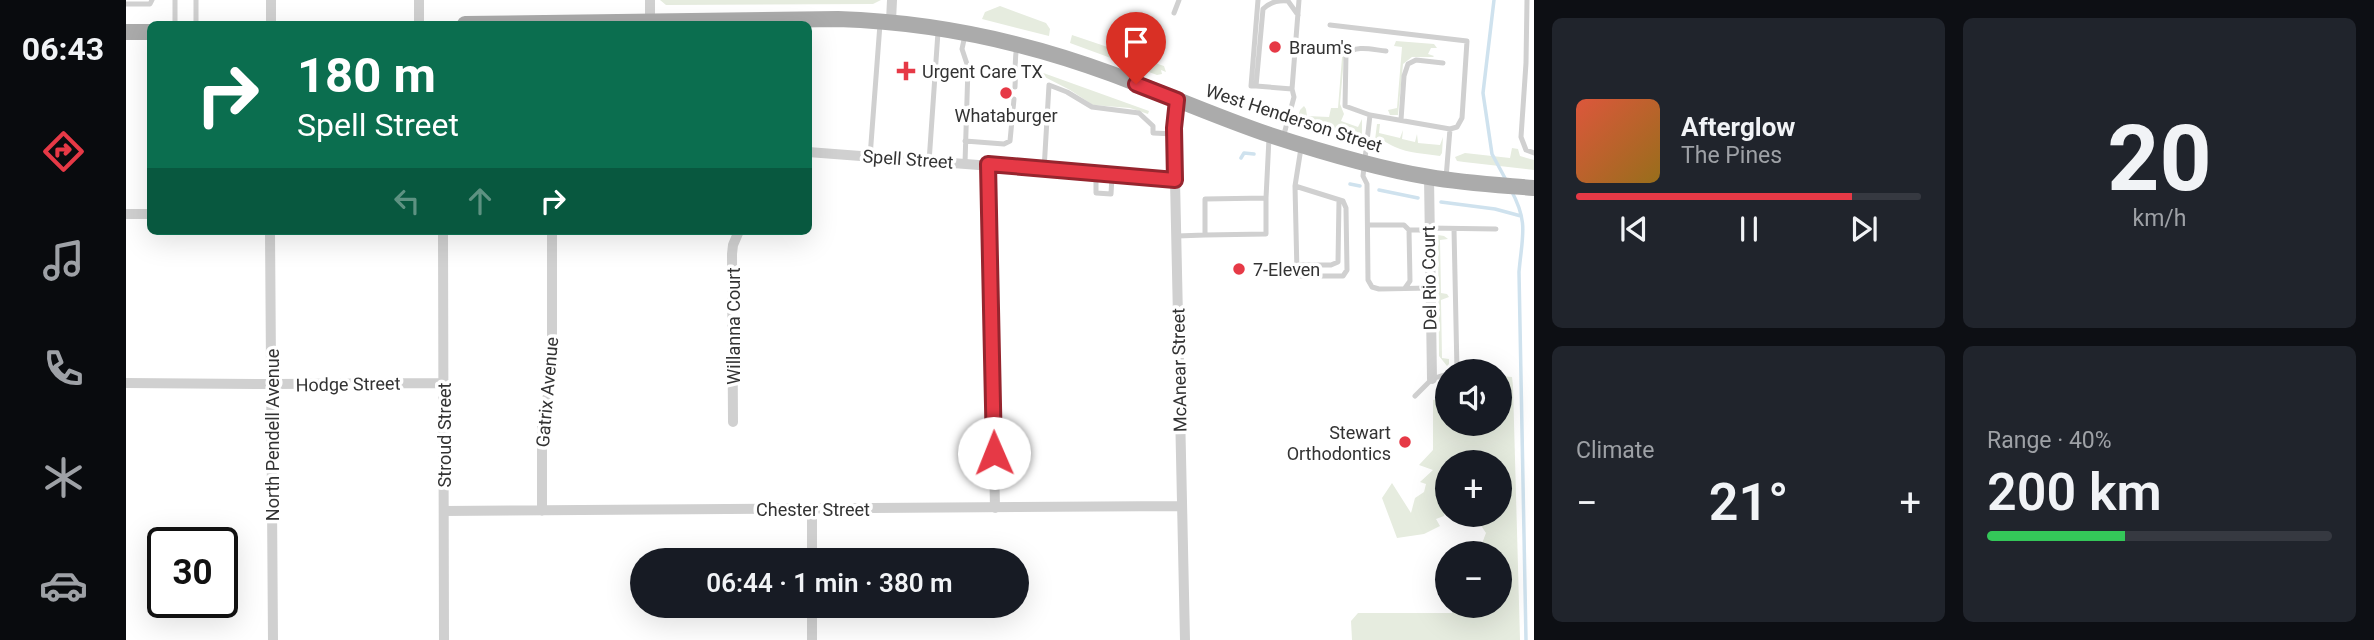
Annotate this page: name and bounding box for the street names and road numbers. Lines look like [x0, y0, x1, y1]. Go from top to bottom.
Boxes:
street label: West Henderson Street [1203, 80, 1385, 157]
street label: Spell Street [862, 145, 954, 173]
street label: Del Rio Court [1418, 225, 1440, 331]
street label: Willanna Court [723, 267, 744, 385]
street label: McAnear Street [1167, 308, 1191, 432]
street label: Gatrix Avenue [532, 336, 562, 448]
street label: North Pendell Avenue [262, 349, 283, 521]
street label: Hodge Street [295, 373, 401, 395]
street label: Stroud Street [434, 382, 455, 487]
street label: Chester Street [756, 499, 870, 520]

